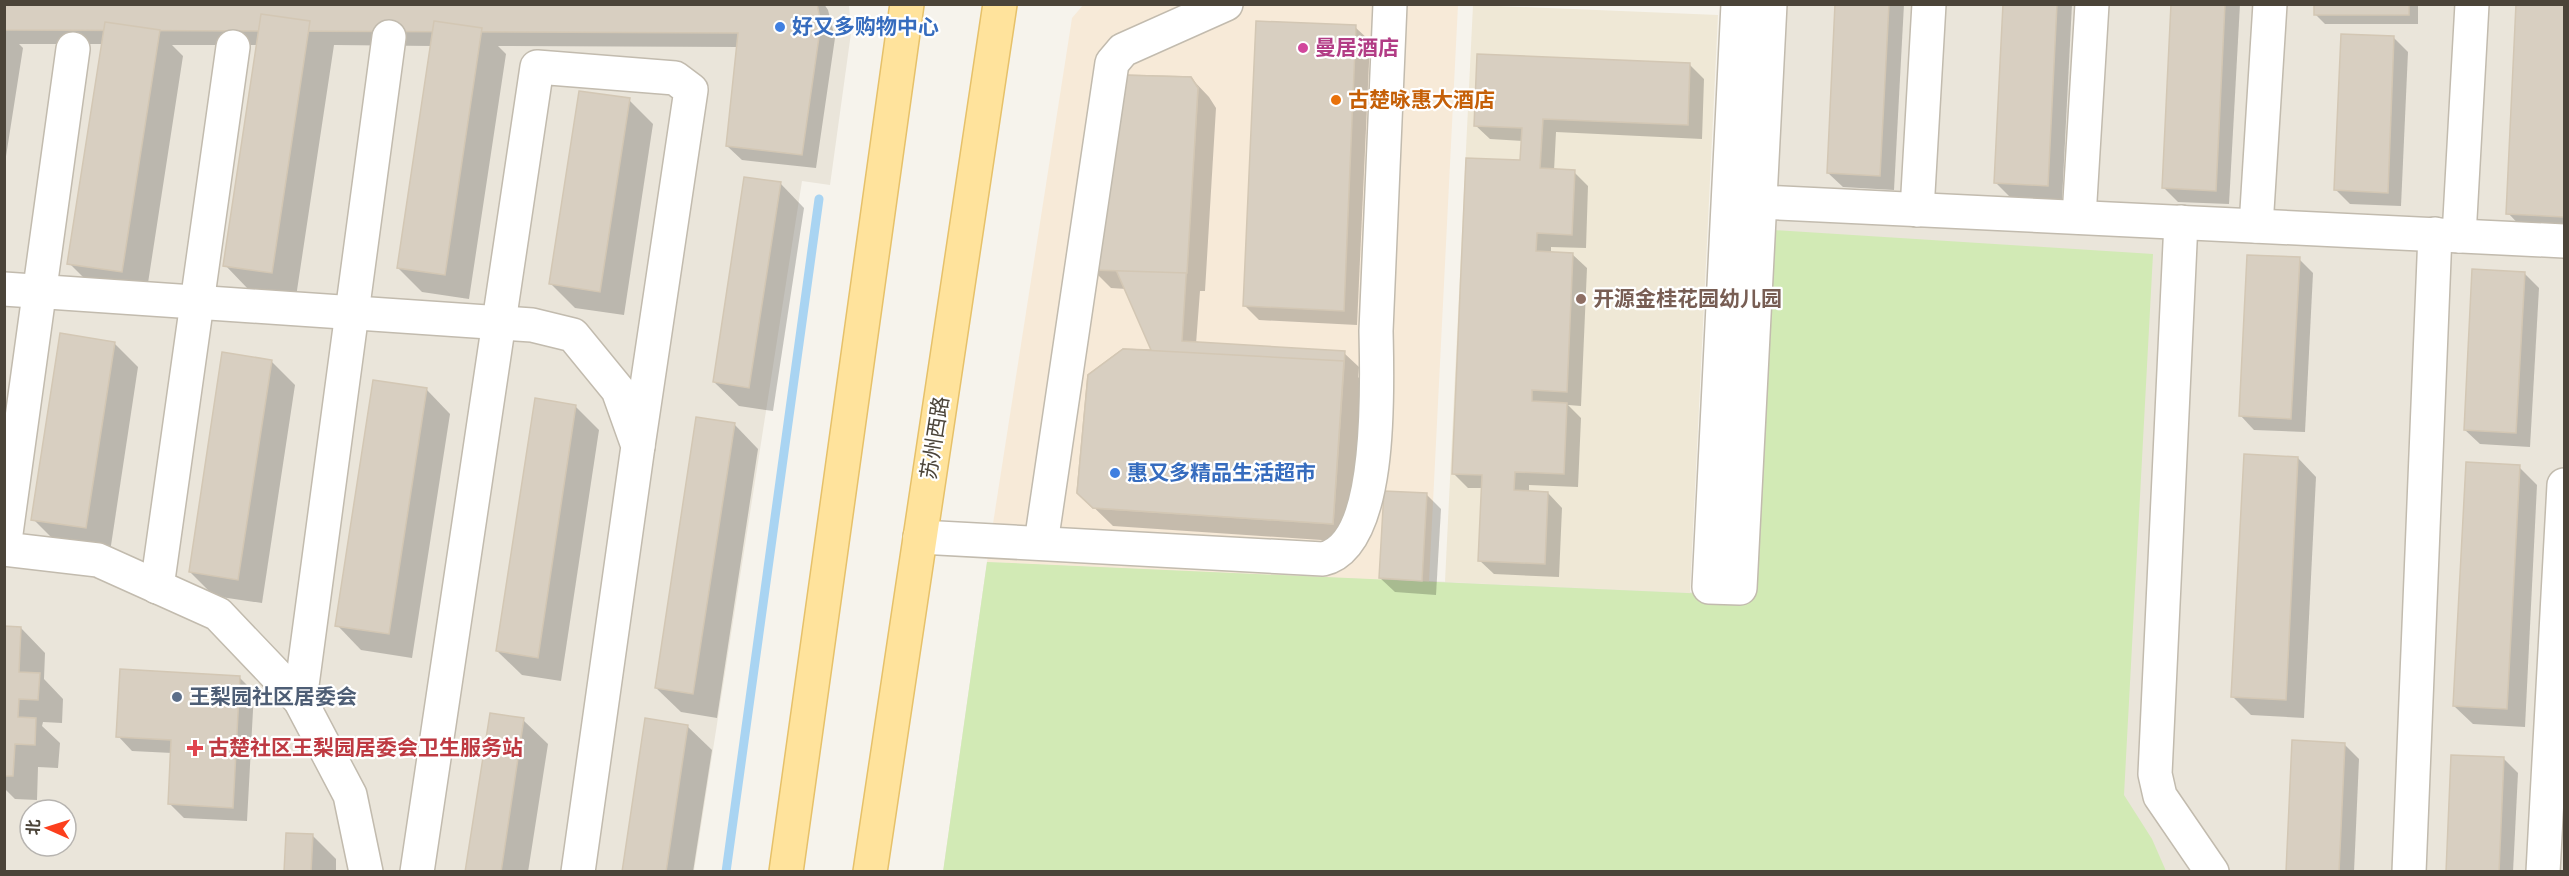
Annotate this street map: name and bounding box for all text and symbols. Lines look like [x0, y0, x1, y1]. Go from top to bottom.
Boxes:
place label: 好又多购物中心 [792, 14, 939, 40]
marker: 好又多购物中心 [773, 20, 787, 34]
place label: 曼居酒店 [1315, 35, 1399, 61]
marker: 曼居酒店 [1296, 41, 1310, 55]
place label: 古楚咏惠大酒店 [1348, 87, 1495, 113]
marker: 古楚咏惠大酒店 [1329, 93, 1343, 107]
place label: 开源金桂花园幼儿园 [1593, 286, 1782, 312]
marker: 开源金桂花园幼儿园 [1574, 292, 1588, 306]
street label: 苏州西路 [916, 394, 954, 482]
place label: 惠又多精品生活超市 [1127, 460, 1316, 486]
marker: 惠又多精品生活超市 [1108, 466, 1122, 480]
place label: 王梨园社区居委会 [189, 684, 357, 710]
marker: 王梨园社区居委会 [170, 690, 184, 704]
place label: 古楚社区王梨园居委会卫生服务站 [208, 735, 523, 761]
marker: 古楚社区王梨园居委会卫生服务站 [186, 739, 204, 757]
north arrow [18, 798, 78, 858]
text: 北 [24, 819, 44, 836]

